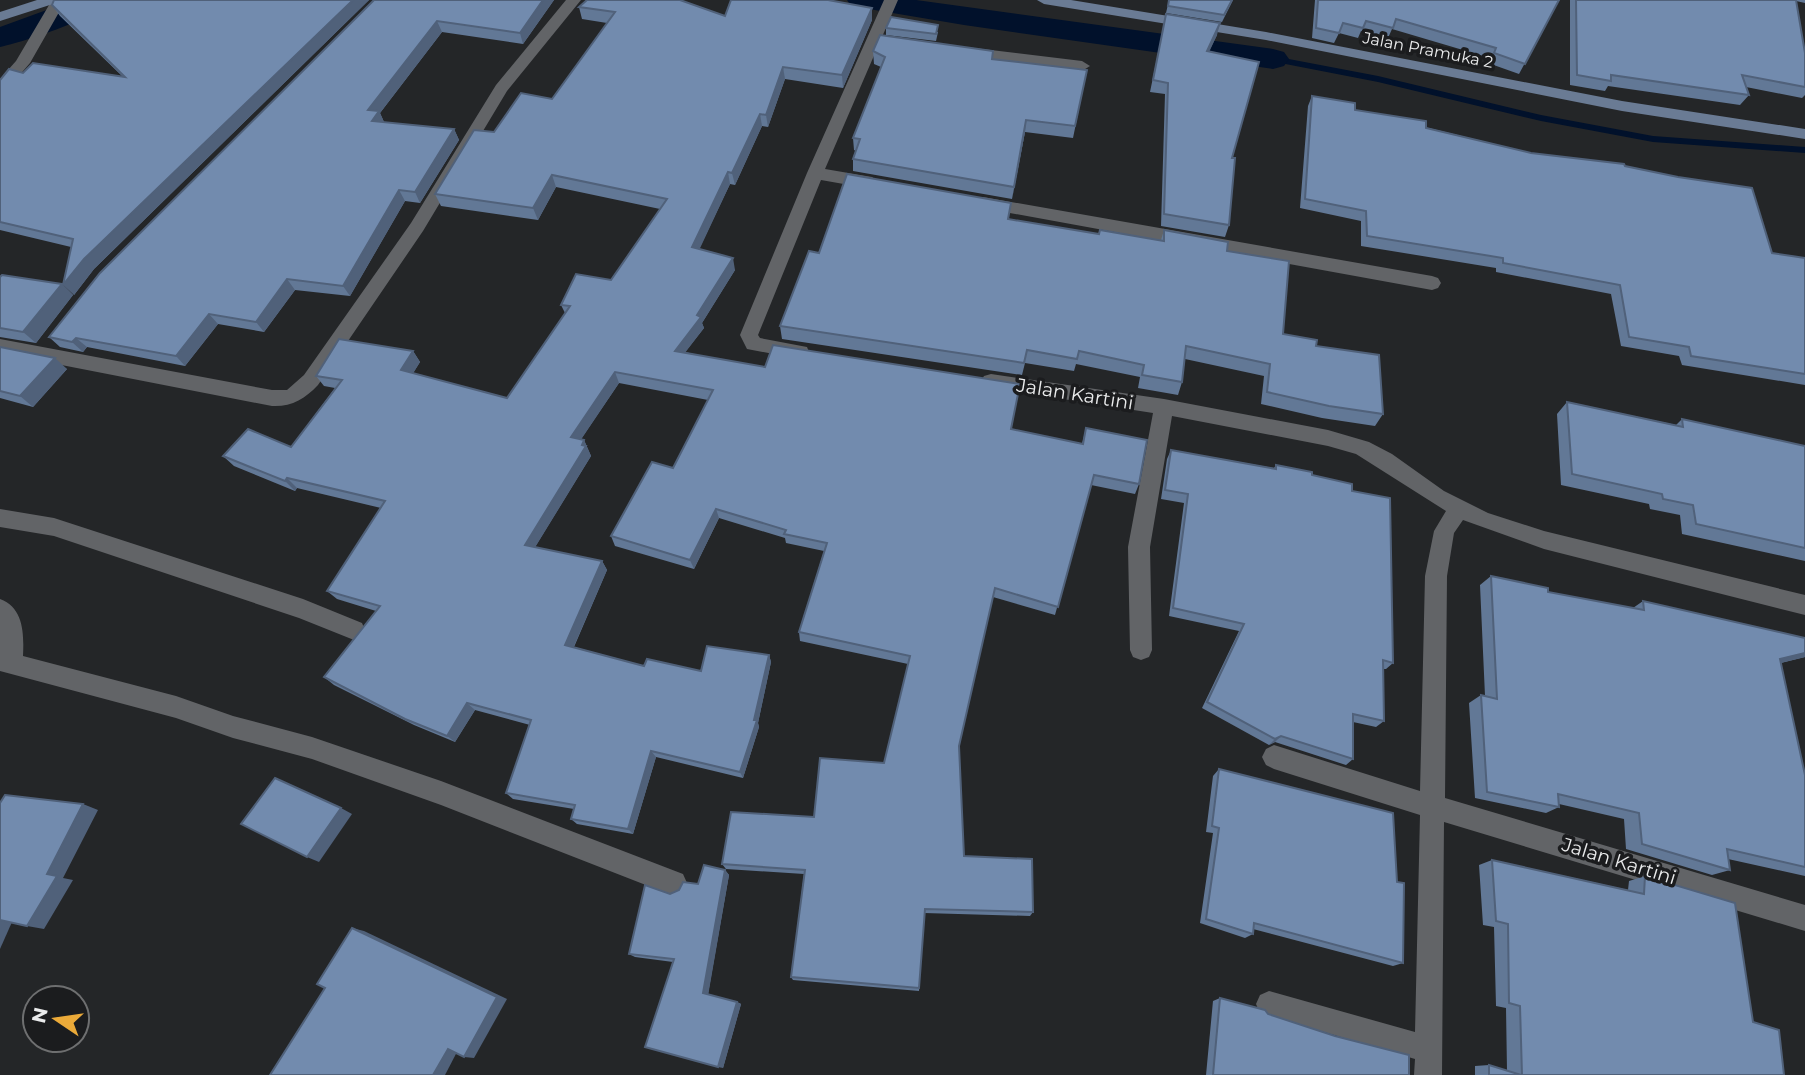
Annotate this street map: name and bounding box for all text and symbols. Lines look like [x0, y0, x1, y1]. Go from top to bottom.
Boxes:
street label: Jalan Pramuka 2 [1360, 28, 1495, 72]
street label: Jalan Kartini [1014, 373, 1135, 415]
street label: Jalan Kartini [1558, 832, 1679, 889]
north arrow [21, 984, 91, 1054]
text: N [27, 1005, 53, 1025]

